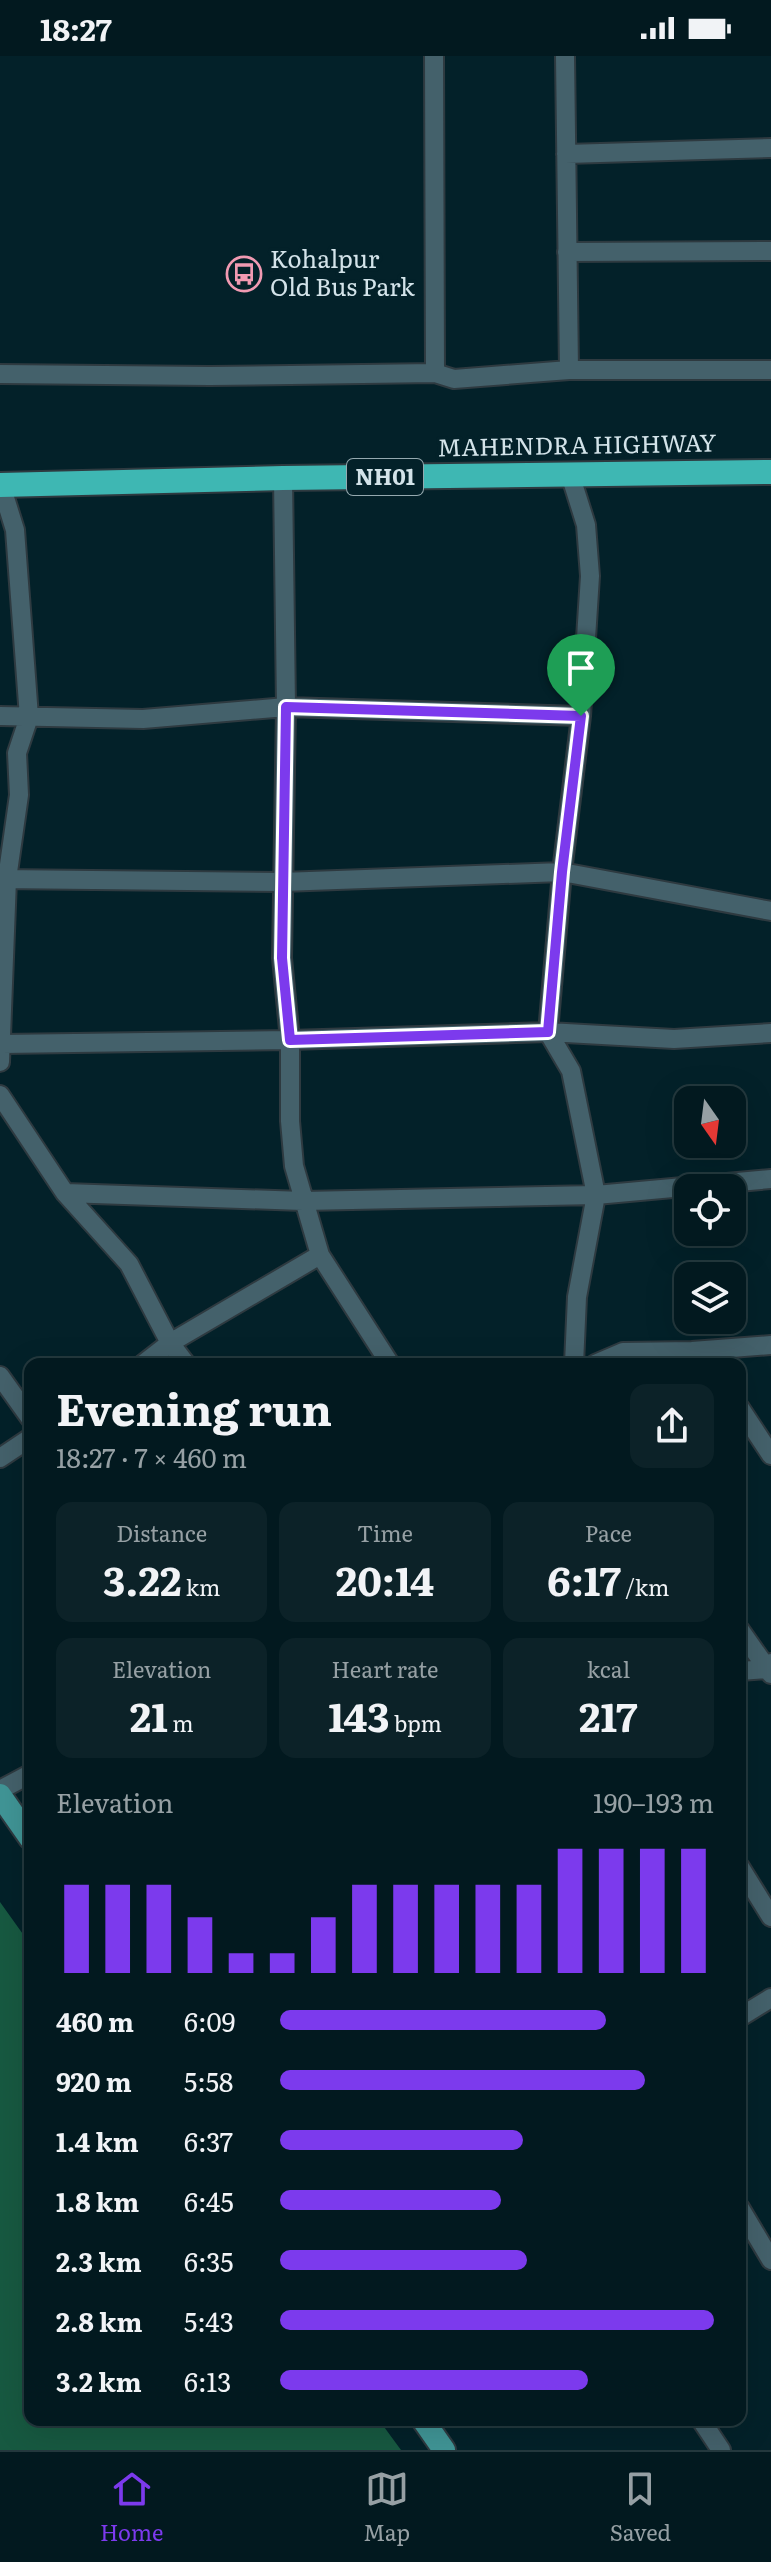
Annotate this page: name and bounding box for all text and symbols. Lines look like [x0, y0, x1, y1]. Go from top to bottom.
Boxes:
text: 18:27 [40, 6, 112, 50]
place label: Kohalpur Old Bus Park [270, 240, 415, 303]
bus stop icon: Kohalpur Old Bus Park [225, 255, 263, 293]
street label: MAHENDRA HIGHWAY [437, 424, 717, 463]
road number: NH01 [347, 459, 423, 495]
pin [547, 634, 615, 716]
icon: arrive [559, 646, 603, 690]
north arrow [674, 1086, 746, 1158]
map controls [674, 1086, 746, 1334]
button: locate [674, 1174, 746, 1246]
button: layers [674, 1262, 746, 1334]
text: Evening run [56, 1374, 332, 1440]
button: share [630, 1384, 714, 1468]
text: 18:27 · 7 × 460 m [56, 1437, 247, 1476]
text: Distance [116, 1516, 207, 1549]
text: Time [357, 1516, 413, 1549]
text: Pace [585, 1516, 632, 1549]
text: 3.22 [103, 1549, 181, 1608]
text: 20:14 [336, 1549, 434, 1608]
text: 6:17 [547, 1549, 621, 1608]
text: km [181, 1570, 220, 1603]
text: /km [621, 1570, 669, 1603]
text: Elevation [112, 1652, 211, 1685]
text: Heart rate [332, 1652, 438, 1685]
text: kcal [587, 1652, 630, 1685]
text: 21 [130, 1685, 168, 1744]
text: 143 [328, 1685, 390, 1744]
text: 217 [579, 1685, 638, 1744]
text: m [168, 1706, 194, 1739]
text: bpm [390, 1706, 442, 1739]
text: Elevation [56, 1782, 174, 1821]
text: 190–193 m [593, 1782, 714, 1821]
text: 460 m [56, 2001, 134, 2040]
text: 6:09 [184, 2001, 235, 2040]
text: 920 m [56, 2061, 132, 2100]
text: 5:58 [184, 2061, 233, 2100]
text: 1.4 km [56, 2121, 139, 2160]
text: 6:37 [184, 2121, 233, 2160]
text: 1.8 km [56, 2181, 139, 2220]
text: 6:45 [184, 2181, 234, 2220]
text: 2.3 km [56, 2241, 142, 2280]
text: 6:35 [184, 2241, 234, 2280]
text: 2.8 km [56, 2301, 142, 2340]
text: 5:43 [184, 2301, 234, 2340]
text: 3.2 km [56, 2361, 142, 2400]
text: 6:13 [184, 2361, 231, 2400]
tab: Home [100, 2467, 163, 2548]
tab: Map [363, 2467, 410, 2548]
tab: Saved [610, 2467, 671, 2548]

